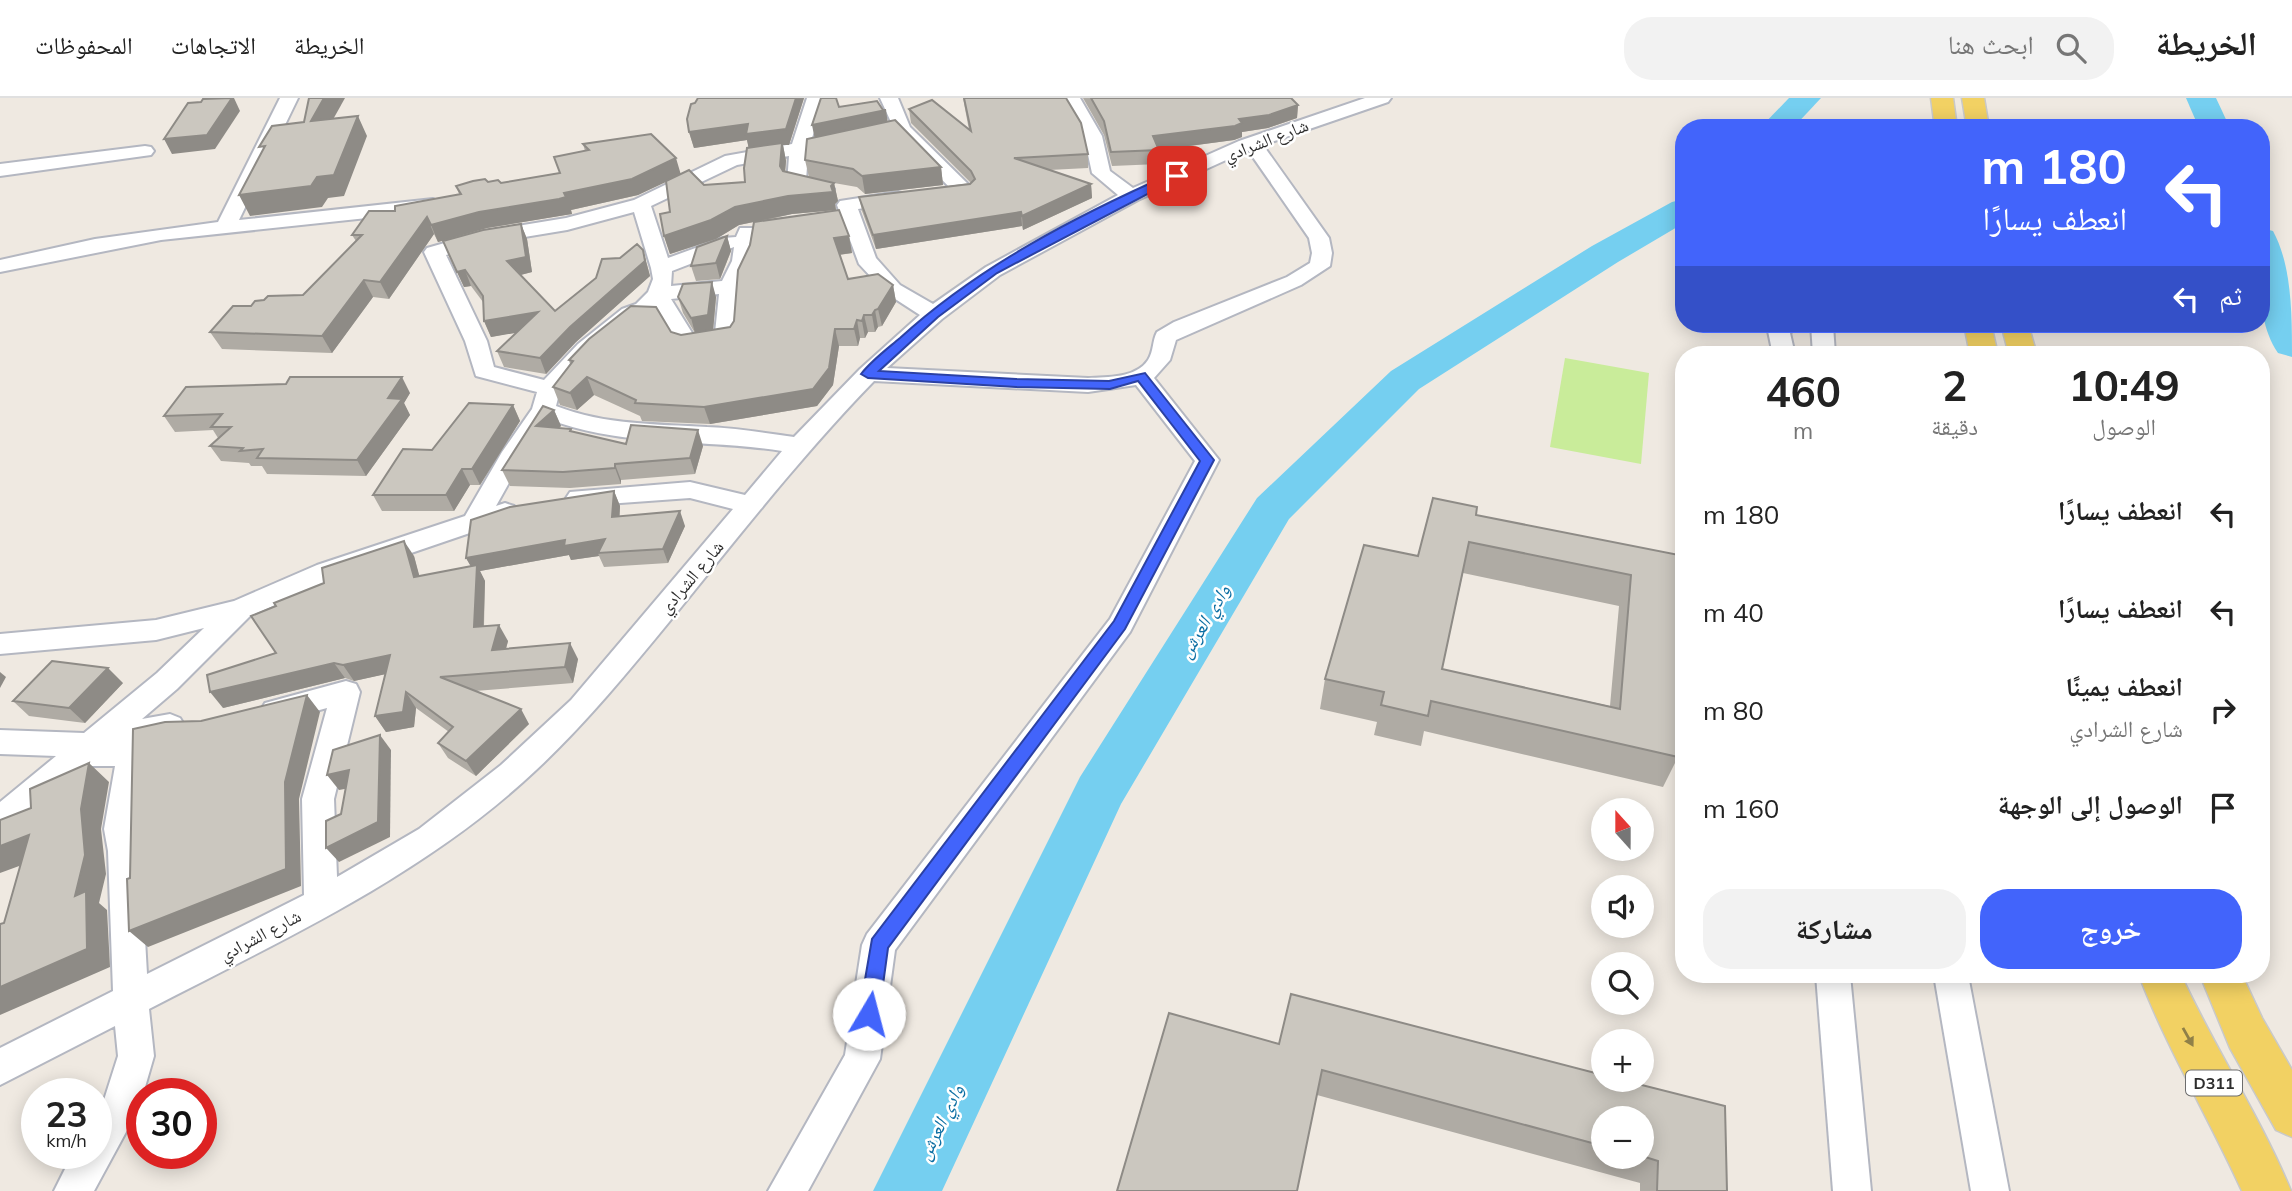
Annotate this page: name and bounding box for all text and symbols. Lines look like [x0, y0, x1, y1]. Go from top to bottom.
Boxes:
search box [1624, 17, 2114, 80]
text: الخريطة [2156, 22, 2257, 63]
text: ابحث هنا [1948, 28, 2034, 61]
icon: search [2052, 29, 2090, 67]
text: المحفوظات [35, 30, 133, 60]
text: الاتجاهات [171, 30, 256, 60]
text: الخريطة [294, 30, 365, 60]
street label: شارع الشرادي [1220, 113, 1313, 170]
text: 180 m [1981, 135, 2127, 196]
pin [1147, 146, 1207, 206]
icon: left [2151, 147, 2242, 238]
icon: arrive [1158, 157, 1196, 195]
text: انعطف يسارًا [1982, 198, 2127, 238]
text: ثم [2219, 279, 2242, 312]
icon: left [2167, 280, 2205, 318]
text: 2 [1942, 359, 1967, 412]
text: 10:49 [2068, 359, 2180, 412]
text: 460 [1765, 365, 1841, 418]
text: دقيقة [1931, 412, 1978, 441]
text: الوصول [2092, 412, 2156, 441]
text: m [1793, 416, 1813, 445]
text: انعطف يسارًا [2058, 494, 2183, 527]
icon: left [2204, 495, 2242, 533]
text: 180 m [1703, 498, 1779, 531]
street label: شارع الشرادي [654, 535, 731, 621]
water label: وادي العرش [1173, 580, 1239, 664]
text: انعطف يسارًا [2058, 592, 2183, 625]
icon: left [2204, 593, 2242, 631]
text: 40 m [1703, 596, 1764, 629]
text: انعطف يمينًا [2066, 670, 2183, 703]
icon: right [2204, 691, 2242, 729]
text: 80 m [1703, 694, 1764, 727]
text: شارع الشرادي [2069, 714, 2183, 743]
text: الوصول إلى الوجهة [1998, 788, 2183, 821]
icon: arrive [2204, 789, 2242, 827]
text: 160 m [1703, 792, 1779, 825]
north arrow [1591, 798, 1654, 861]
map controls [1591, 798, 1654, 1169]
button: sound [1591, 875, 1654, 938]
button: مشاركة [1703, 889, 1966, 969]
button: خروج [1980, 889, 2242, 969]
street label: شارع الشرادي [215, 904, 306, 969]
button: search [1591, 952, 1654, 1015]
position arrow [832, 977, 906, 1051]
one-way arrow [2182, 1027, 2194, 1047]
button: + [1591, 1029, 1654, 1092]
road number: D311 [2186, 1071, 2242, 1096]
speed limit sign: 30 [126, 1078, 217, 1169]
water label: وادي العرش [911, 1080, 972, 1165]
text: 23 [45, 1092, 88, 1136]
button: − [1591, 1106, 1654, 1169]
text: km/h [46, 1129, 87, 1152]

